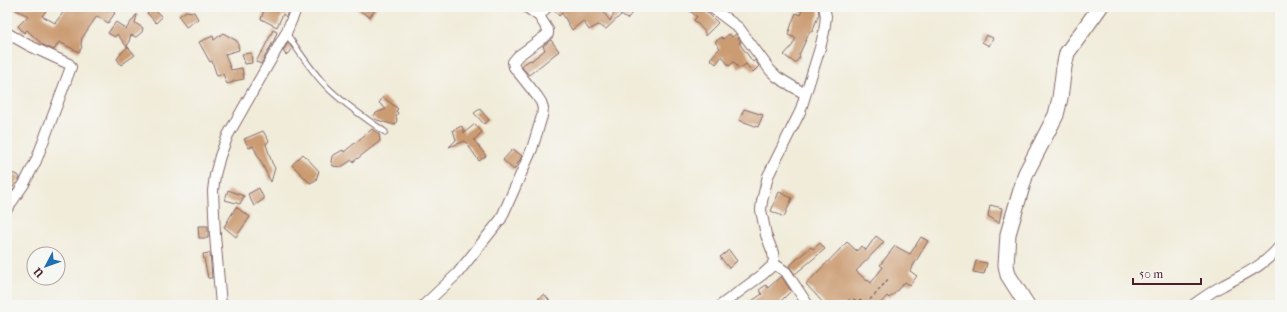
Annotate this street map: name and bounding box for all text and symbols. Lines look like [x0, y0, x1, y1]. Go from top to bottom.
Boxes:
north arrow [26, 246, 66, 286]
scale bar [1133, 260, 1201, 286]
text: U [31, 264, 47, 280]
text: 50 m [1139, 267, 1163, 281]

